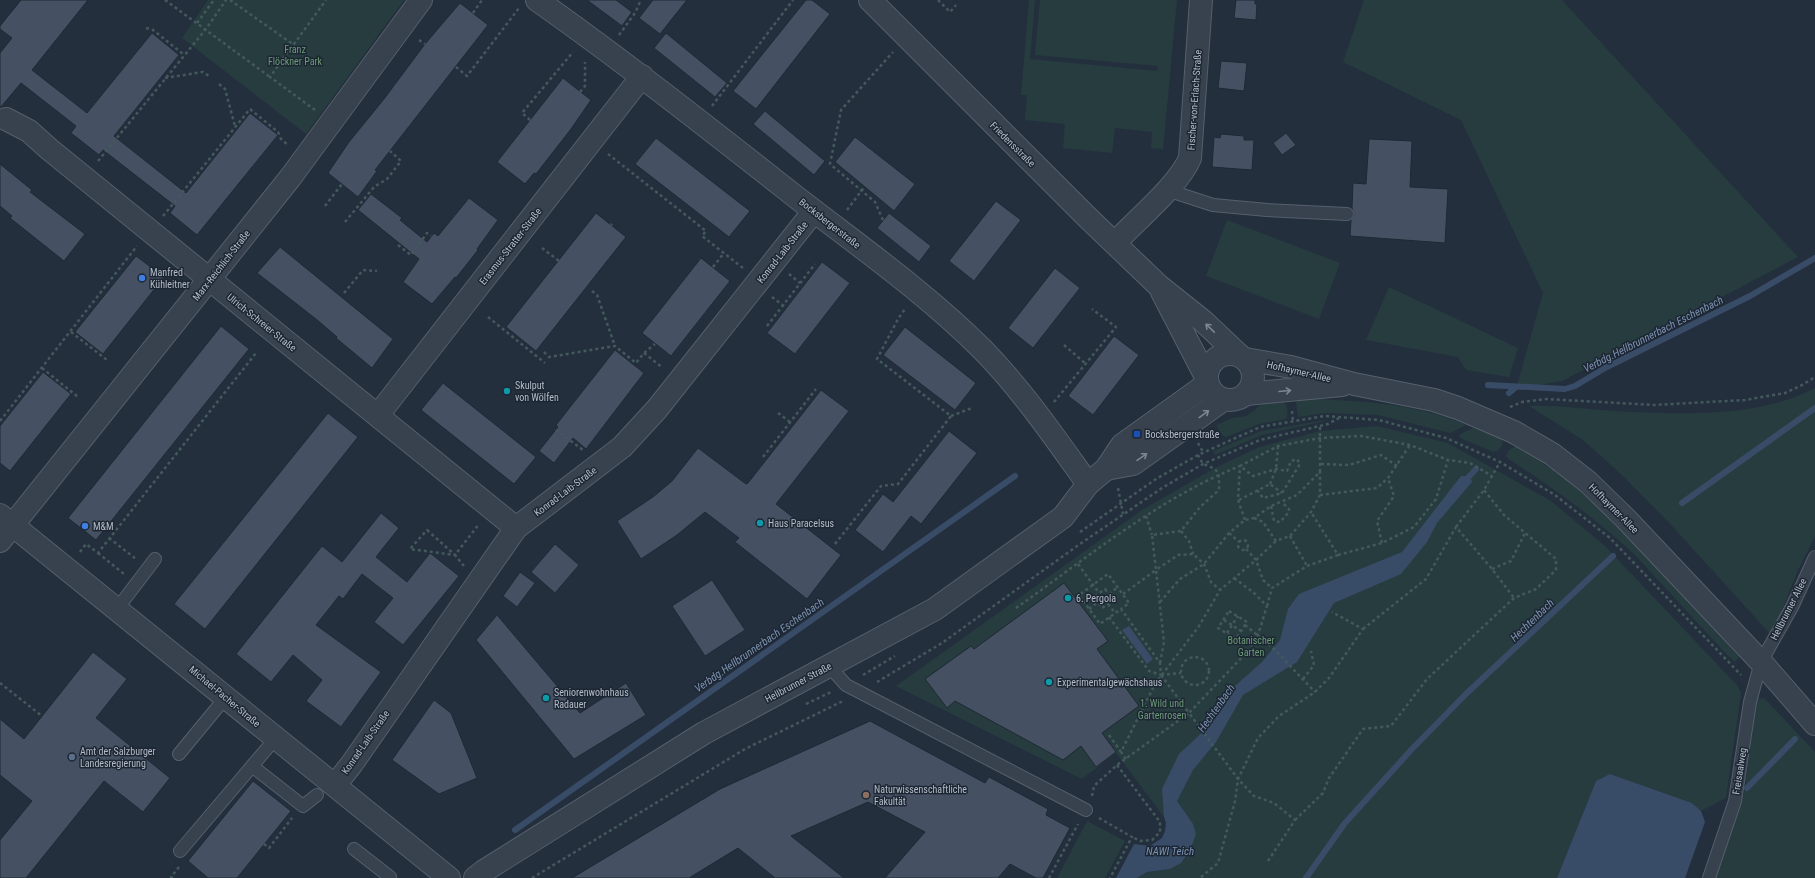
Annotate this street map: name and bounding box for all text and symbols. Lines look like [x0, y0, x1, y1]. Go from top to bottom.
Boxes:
park label: Franz Flöckner Park [268, 44, 322, 67]
street label: Fischer-von-Erlach-Straße [1186, 49, 1204, 151]
street label: Friedensstraße [988, 120, 1038, 169]
street label: Bocksbergerstraße [797, 196, 863, 251]
street label: Erasmus-Stratter-Straße [477, 206, 544, 287]
street label: Konrad-Laib-Straße [755, 219, 810, 285]
street label: Marx-Reichlich-Straße [191, 228, 252, 303]
place label: Manfred Kühleitner [150, 267, 190, 290]
marker: Manfred Kühleitner [137, 273, 147, 283]
street label: Ulrich-Schreier-Straße [225, 291, 299, 354]
water label: Verbdg.Hellbrunnerbach Eschenbach [1581, 293, 1725, 375]
one-way arrow [1205, 324, 1215, 333]
street label: Hofhaymer-Allee [1266, 359, 1332, 384]
place label: Skulput von Wölfen [515, 380, 559, 403]
marker: Skulput von Wölfen [502, 386, 512, 396]
one-way arrow [1278, 387, 1291, 395]
one-way arrow [1198, 410, 1209, 419]
marker: Bocksbergerstraße [1132, 429, 1142, 439]
place label: Bocksbergerstraße [1145, 429, 1220, 440]
one-way arrow [1136, 453, 1147, 461]
street label: Konrad-Laib-Straße [532, 464, 599, 518]
street label: Hofhaymer-Allee [1587, 481, 1641, 536]
marker: Haus Paracelsus [755, 518, 765, 528]
place label: Haus Paracelsus [768, 518, 835, 529]
marker: M&M [80, 521, 90, 531]
place label: M&M [93, 521, 114, 532]
street label: Hellbrunner Allee [1768, 576, 1809, 642]
marker: 6. Pergola [1063, 593, 1073, 603]
place label: 6. Pergola [1076, 593, 1116, 604]
water label: Verbdg.Hellbrunnerbach Eschenbach [692, 596, 827, 695]
water label: Hechtenbach [1508, 596, 1557, 644]
park label: Botanischer Garten [1227, 635, 1275, 658]
street label: Hellbrunner Straße [763, 660, 834, 705]
street label: Michael-Pacher-Straße [187, 664, 263, 729]
marker: Experimentalgewächshaus [1044, 677, 1054, 687]
place label: Experimentalgewächshaus [1057, 677, 1163, 688]
water label: Hechtenbach [1195, 682, 1238, 735]
place label: Seniorenwohnhaus Radauer [554, 687, 629, 710]
marker: Seniorenwohnhaus Radauer [541, 693, 551, 703]
park label: 1. Wild und Gartenrosen [1138, 698, 1186, 721]
street label: Konrad-Laib-Straße [339, 708, 392, 776]
place label: Amt der Salzburger Landesregierung [80, 746, 156, 769]
street label: Freisaalweg [1730, 747, 1749, 795]
marker: Amt der Salzburger Landesregierung [67, 752, 77, 762]
place label: Naturwissenschaftliche Fakultät [874, 784, 967, 807]
marker: Naturwissenschaftliche Fakultät [861, 790, 871, 800]
water label: NAWI Teich [1146, 845, 1194, 858]

